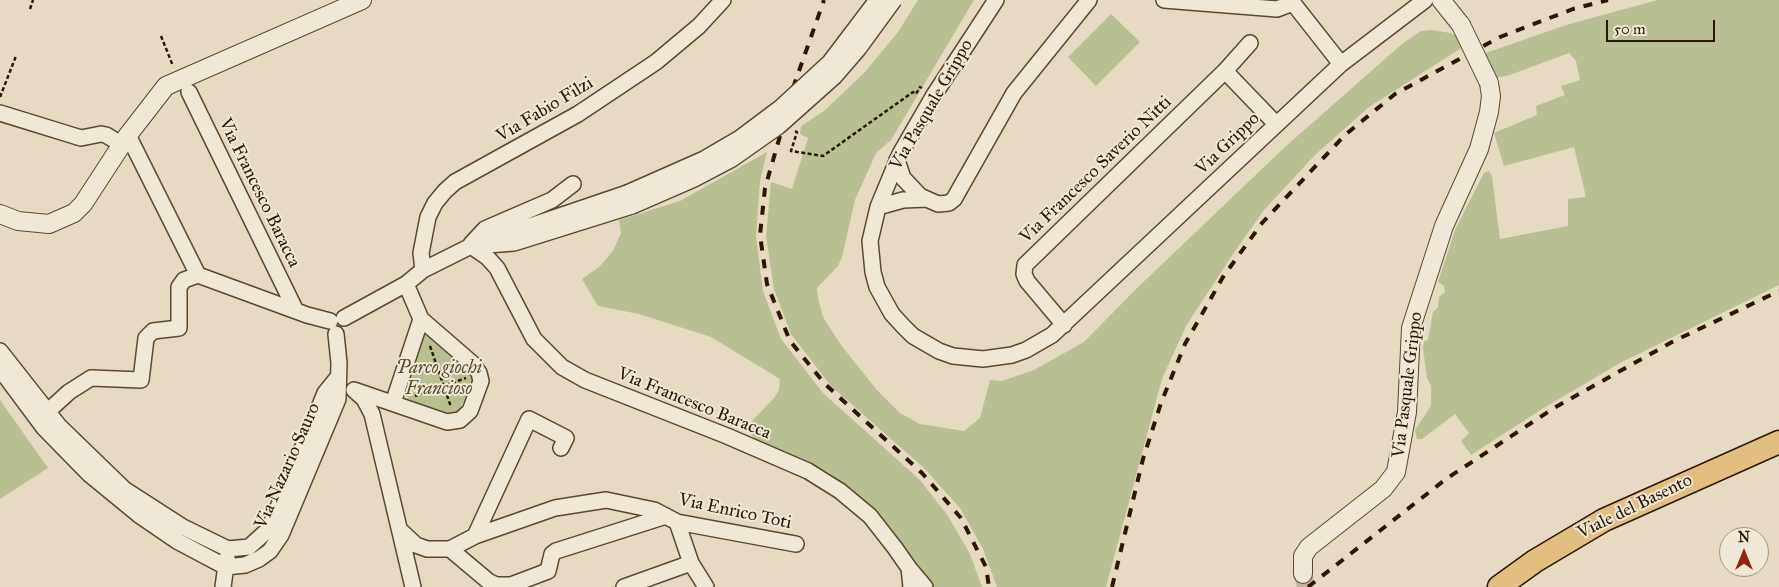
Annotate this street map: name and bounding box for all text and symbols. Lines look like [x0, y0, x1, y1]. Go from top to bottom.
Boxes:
scale bar [1609, 10, 1718, 42]
text: 50 m [1614, 20, 1646, 38]
street label: Via Pasquale Grippo [886, 36, 978, 174]
street label: Via Fabio Filzi [493, 73, 597, 147]
street label: Via Francesco Saverio Nitti [1016, 92, 1176, 248]
street label: Via Grippo [1191, 108, 1265, 180]
street label: Via Francesco Baracca [213, 115, 305, 271]
street label: Via Pasquale Grippo [1388, 311, 1428, 459]
park label: Parco giochi Francioso [396, 358, 482, 400]
street label: Via Francesco Baracca [614, 363, 774, 445]
street label: Via Nazario Sauro [251, 400, 325, 532]
street label: Viale del Basento [1574, 470, 1696, 544]
street label: Via Enrico Toti [676, 489, 794, 535]
north arrow [1719, 527, 1769, 577]
text: N [1738, 529, 1750, 546]

